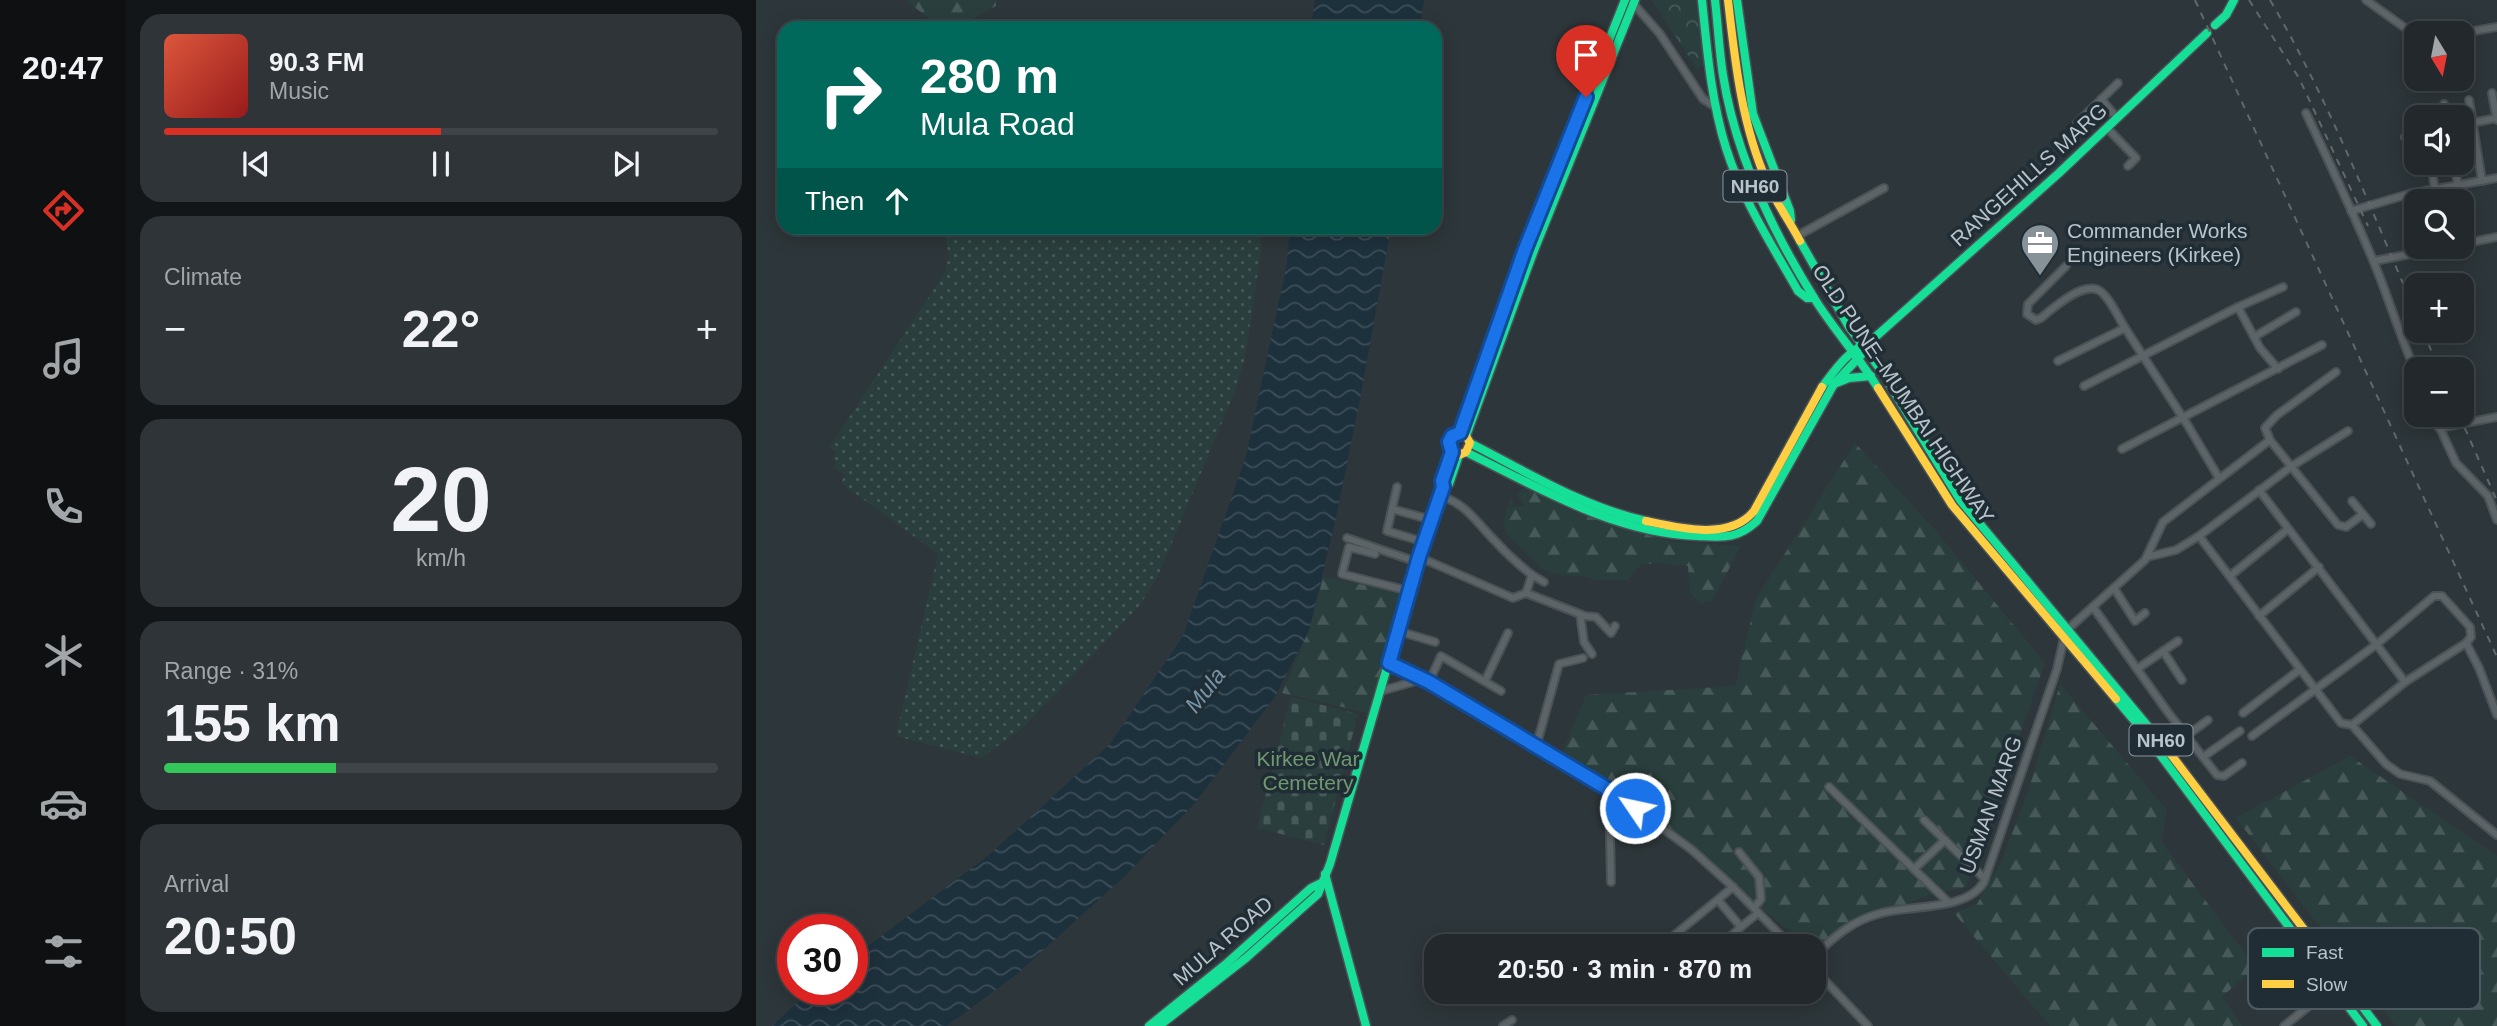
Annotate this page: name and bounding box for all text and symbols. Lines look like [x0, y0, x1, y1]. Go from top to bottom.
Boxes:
north arrow [2404, 21, 2474, 91]
map controls [2404, 21, 2474, 427]
pin [1556, 25, 1616, 97]
icon: arrive [1567, 36, 1605, 74]
text: 90.3 FM [269, 47, 364, 77]
icon: right [805, 49, 896, 140]
text: 280 m [920, 49, 1059, 103]
text: 20:47 [22, 50, 104, 86]
text: Music [269, 78, 329, 104]
street label: RANGEHILLS MARG [1946, 99, 2111, 251]
button: sound [2404, 105, 2474, 175]
text: Mula Road [920, 106, 1075, 142]
icon: previous [237, 145, 275, 183]
icon: pause [422, 145, 460, 183]
icon: next [607, 145, 645, 183]
road number: NH60 [1724, 170, 1786, 202]
icon: ahead [878, 182, 916, 220]
icon: directions [39, 186, 88, 235]
text: Then [805, 186, 864, 216]
button: search [2404, 189, 2474, 259]
place label: Commander Works Engineers (Kirkee) [2067, 219, 2248, 266]
office icon: Commander Works Engineers (Kirkee) [2019, 222, 2061, 277]
street label: OLD PUNE–MUMBAI HIGHWAY [1808, 260, 1999, 527]
text: Climate [164, 264, 242, 290]
button: + [2404, 273, 2474, 343]
text: 22° [402, 300, 480, 358]
text: − [164, 308, 186, 350]
text: + [696, 308, 718, 350]
icon: music [39, 334, 88, 383]
button: − [2404, 357, 2474, 427]
text: 20 [390, 449, 492, 550]
icon: phone [39, 482, 88, 531]
text: km/h [416, 545, 466, 571]
icon: climate [39, 631, 88, 680]
text: Range · 31% [164, 658, 298, 684]
water label: Mula [1179, 662, 1231, 718]
text: 155 km [164, 694, 340, 752]
road number: NH60 [2130, 724, 2192, 755]
street label: USMAN MARG [1955, 733, 2026, 877]
park label: Kirkee War Cemetery [1256, 747, 1360, 794]
position arrow [1598, 771, 1672, 845]
icon: car [39, 779, 88, 828]
text: Arrival [164, 871, 229, 897]
street label: MULA ROAD [1168, 891, 1277, 990]
text: 20:50 [164, 907, 297, 965]
speed limit sign: 30 [777, 914, 868, 1005]
icon: filters [39, 927, 88, 976]
legend [2248, 928, 2480, 1009]
text: Fast [2306, 942, 2344, 963]
text: 20:50 · 3 min · 870 m [1498, 954, 1752, 984]
text: Slow [2306, 974, 2347, 995]

